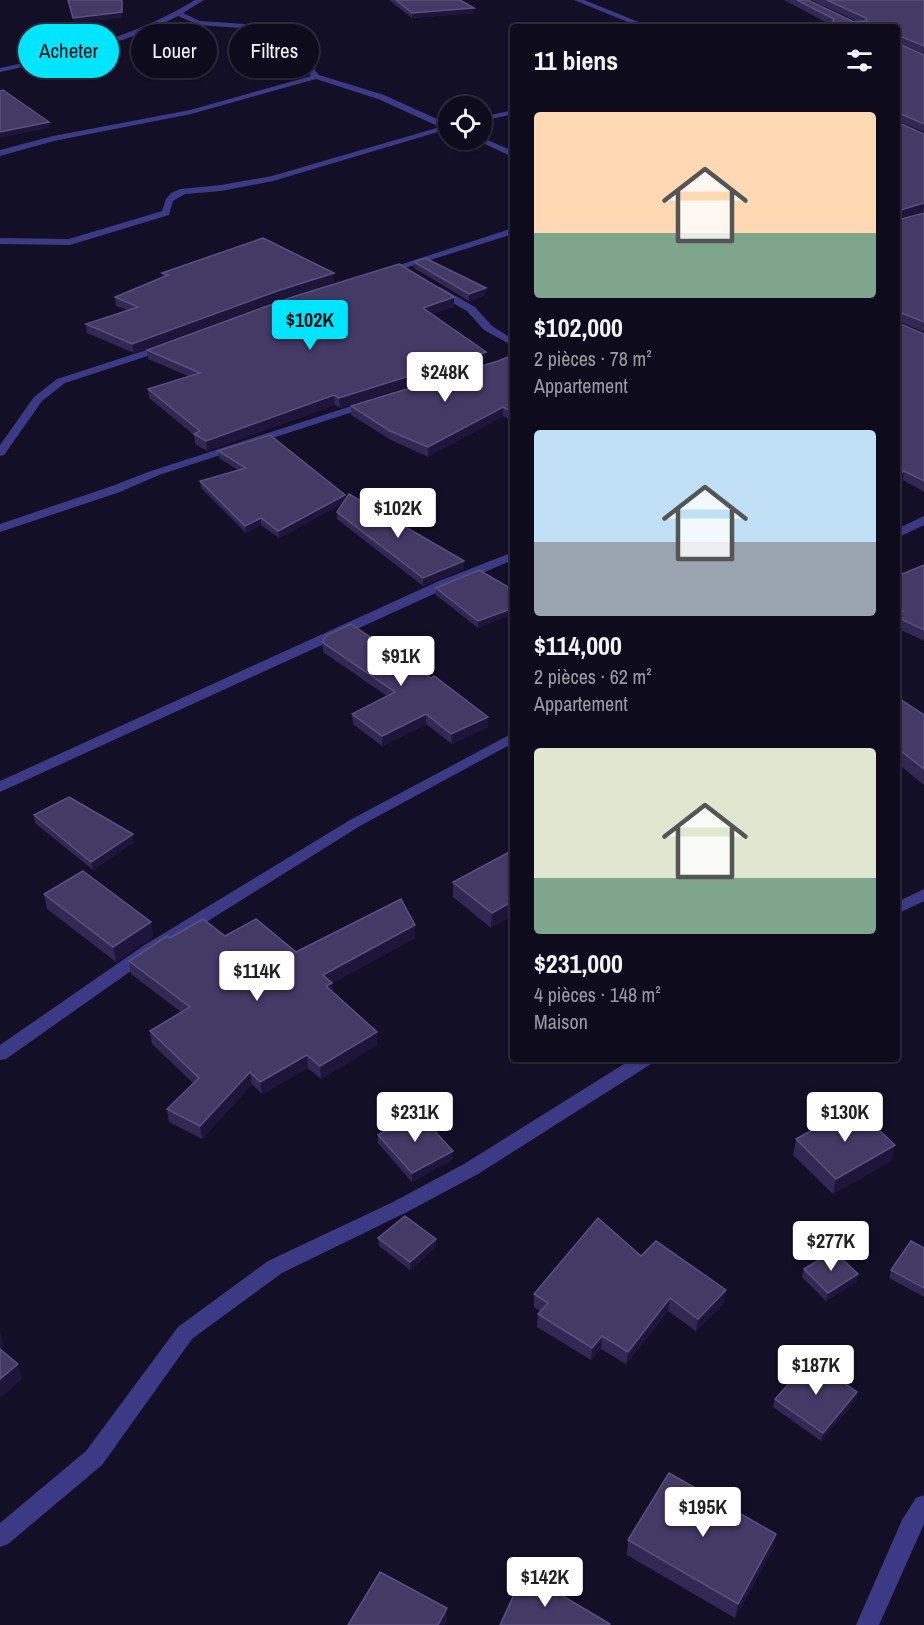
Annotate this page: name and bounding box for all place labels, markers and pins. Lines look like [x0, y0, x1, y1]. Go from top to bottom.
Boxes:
pin: $102K [268, 300, 352, 351]
pin: $248K [403, 352, 487, 403]
pin: $102K [356, 488, 440, 539]
pin: $91K [365, 636, 437, 687]
pin: $114K [215, 951, 299, 1002]
pin: $231K [373, 1092, 457, 1143]
pin: $130K [803, 1092, 887, 1143]
pin: $277K [789, 1221, 873, 1272]
pin: $187K [774, 1345, 858, 1396]
pin: $195K [661, 1487, 745, 1538]
pin: $142K [503, 1557, 587, 1608]

